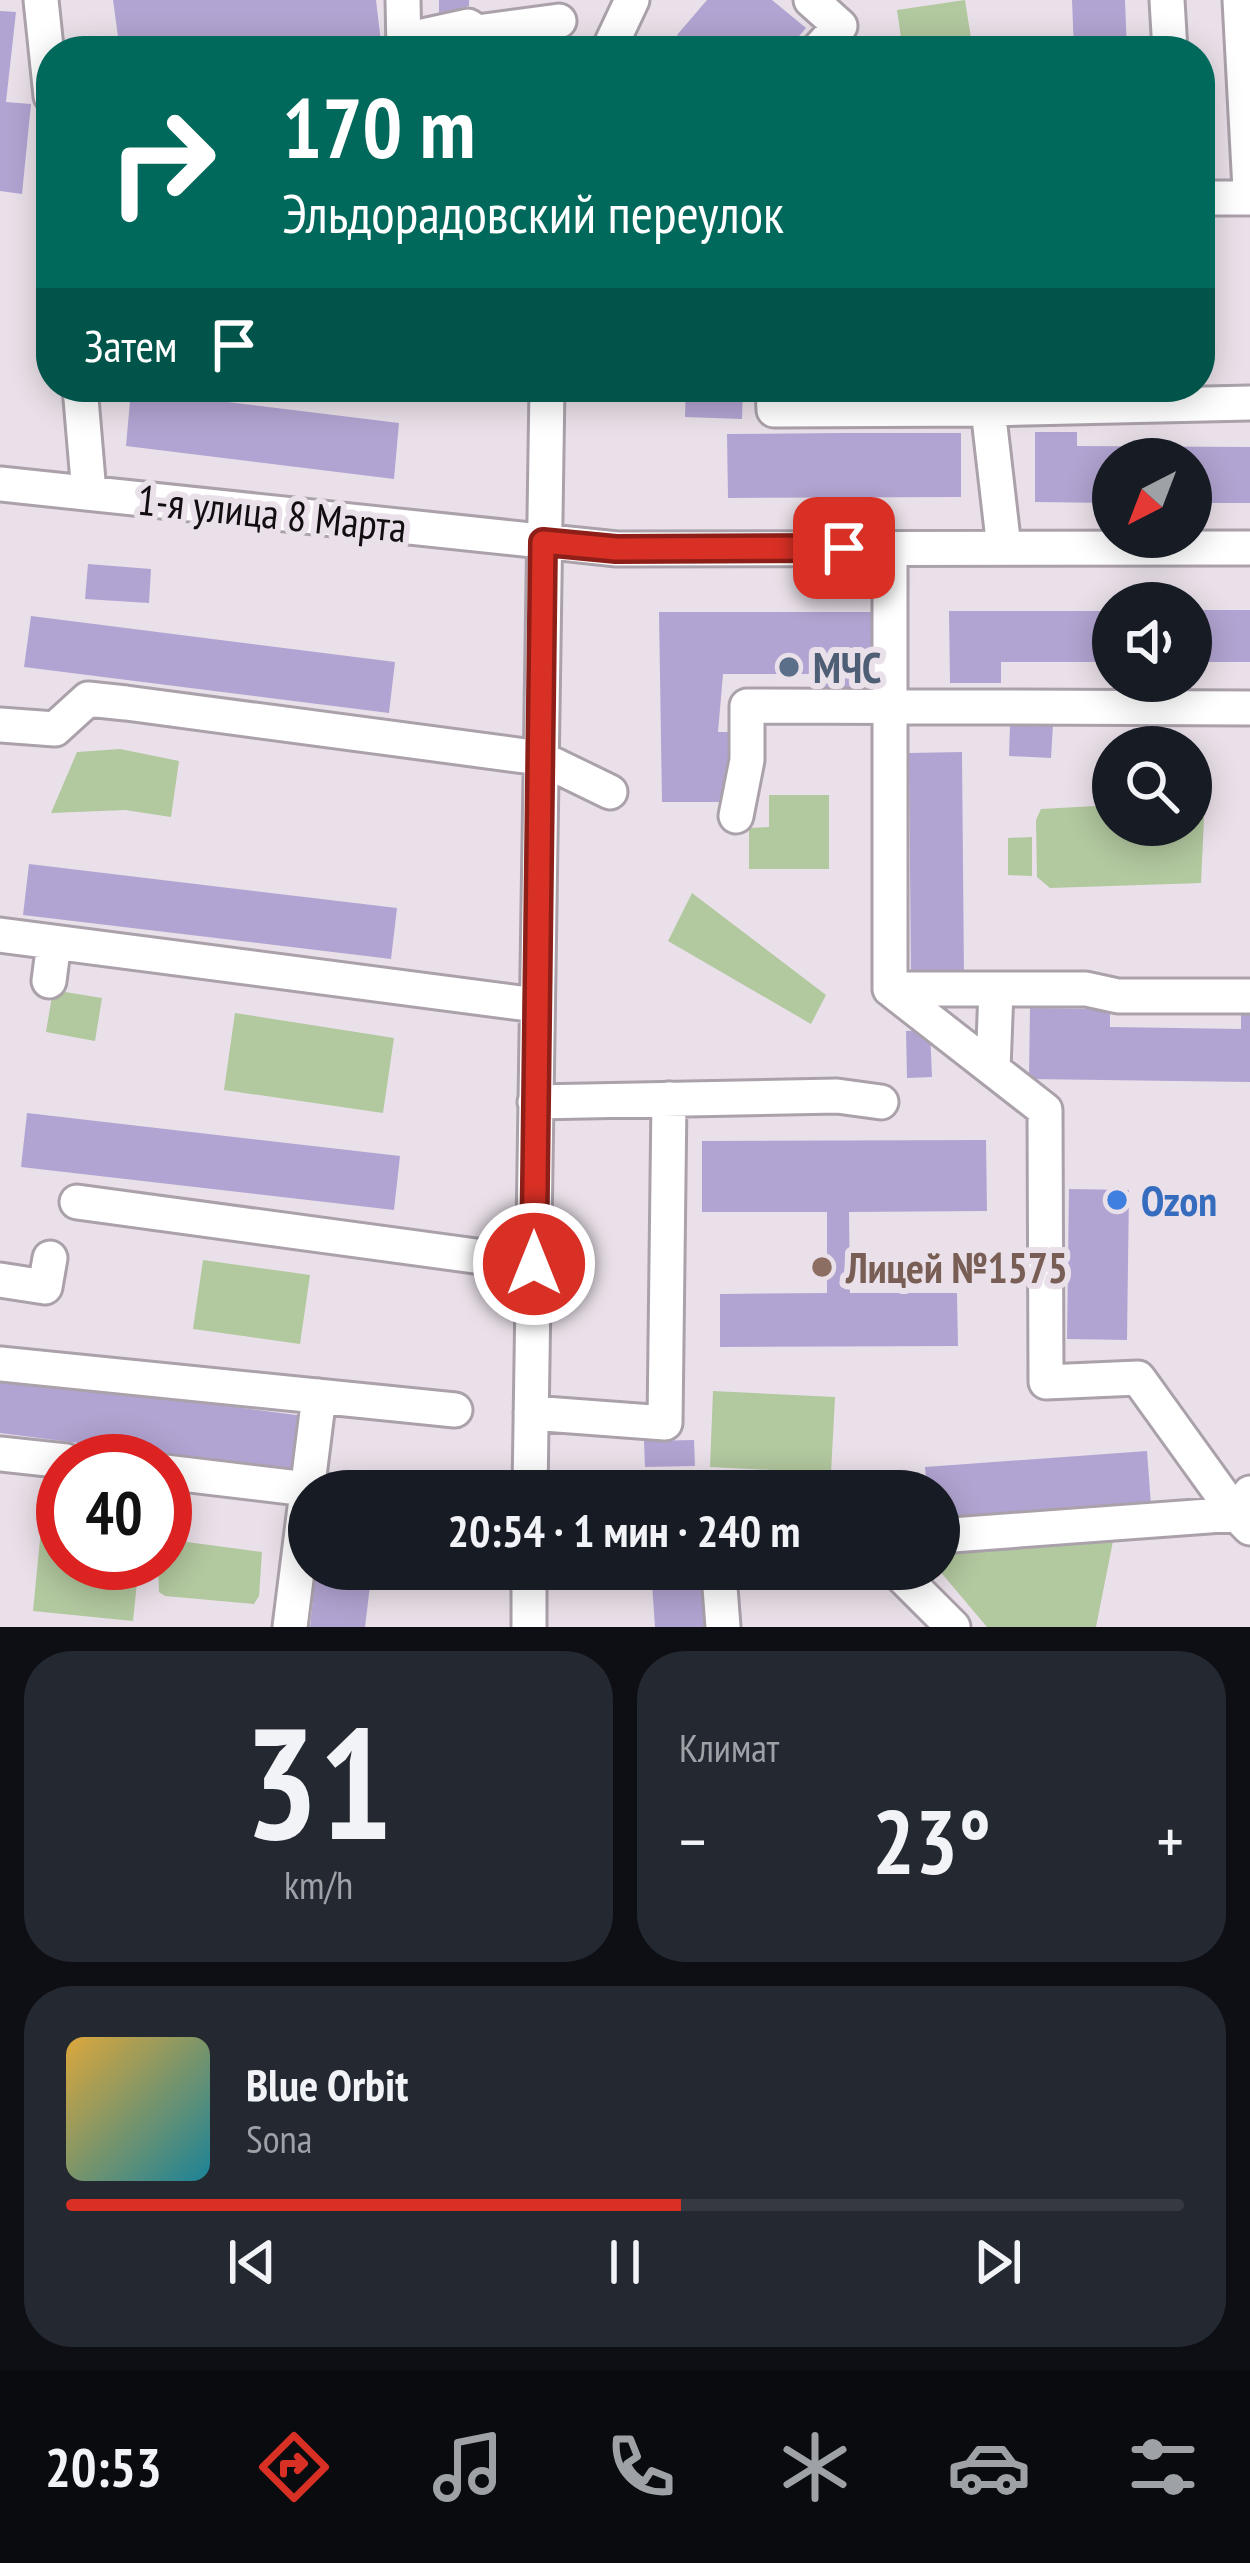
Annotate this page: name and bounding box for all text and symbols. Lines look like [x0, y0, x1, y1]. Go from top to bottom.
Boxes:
text: 170 m [282, 72, 475, 181]
icon: right [84, 84, 240, 240]
text: Эльдорадовский переулок [282, 178, 784, 248]
icon: arrive [201, 312, 267, 378]
text: Затем [84, 316, 177, 374]
north arrow [1092, 438, 1212, 558]
map controls [1092, 438, 1212, 846]
street label: 1-я улица 8 Марта [135, 472, 409, 554]
pin [793, 497, 895, 599]
icon: arrive [811, 515, 877, 581]
button: sound [1092, 582, 1212, 702]
place label: МЧС [813, 640, 881, 695]
marker: МЧС [776, 654, 802, 680]
button: search [1092, 726, 1212, 846]
place label: Ozon [1141, 1173, 1217, 1228]
marker: Ozon [1104, 1187, 1130, 1213]
position arrow [471, 1201, 597, 1327]
place label: Лицей №1575 [845, 1240, 1068, 1295]
marker: Лицей №1575 [809, 1254, 835, 1280]
speed limit sign: 40 [36, 1434, 192, 1590]
text: 20:54 · 1 мин · 240 m [448, 1501, 800, 1559]
text: 31 [244, 1680, 393, 1882]
text: Климат [679, 1722, 779, 1773]
text: 23° [872, 1782, 991, 1899]
text: − [679, 1798, 706, 1883]
text: + [1157, 1798, 1184, 1883]
text: km/h [284, 1859, 353, 1910]
text: Blue Orbit [246, 2055, 408, 2113]
text: Sona [246, 2113, 312, 2164]
icon: previous [219, 2229, 285, 2295]
icon: pause [592, 2229, 658, 2295]
icon: next [965, 2229, 1031, 2295]
icon: directions [252, 2425, 336, 2509]
icon: music [426, 2425, 510, 2509]
icon: phone [599, 2425, 683, 2509]
icon: climate [773, 2425, 857, 2509]
icon: car [947, 2425, 1031, 2509]
icon: filters [1121, 2425, 1205, 2509]
text: 20:53 [45, 2432, 162, 2502]

